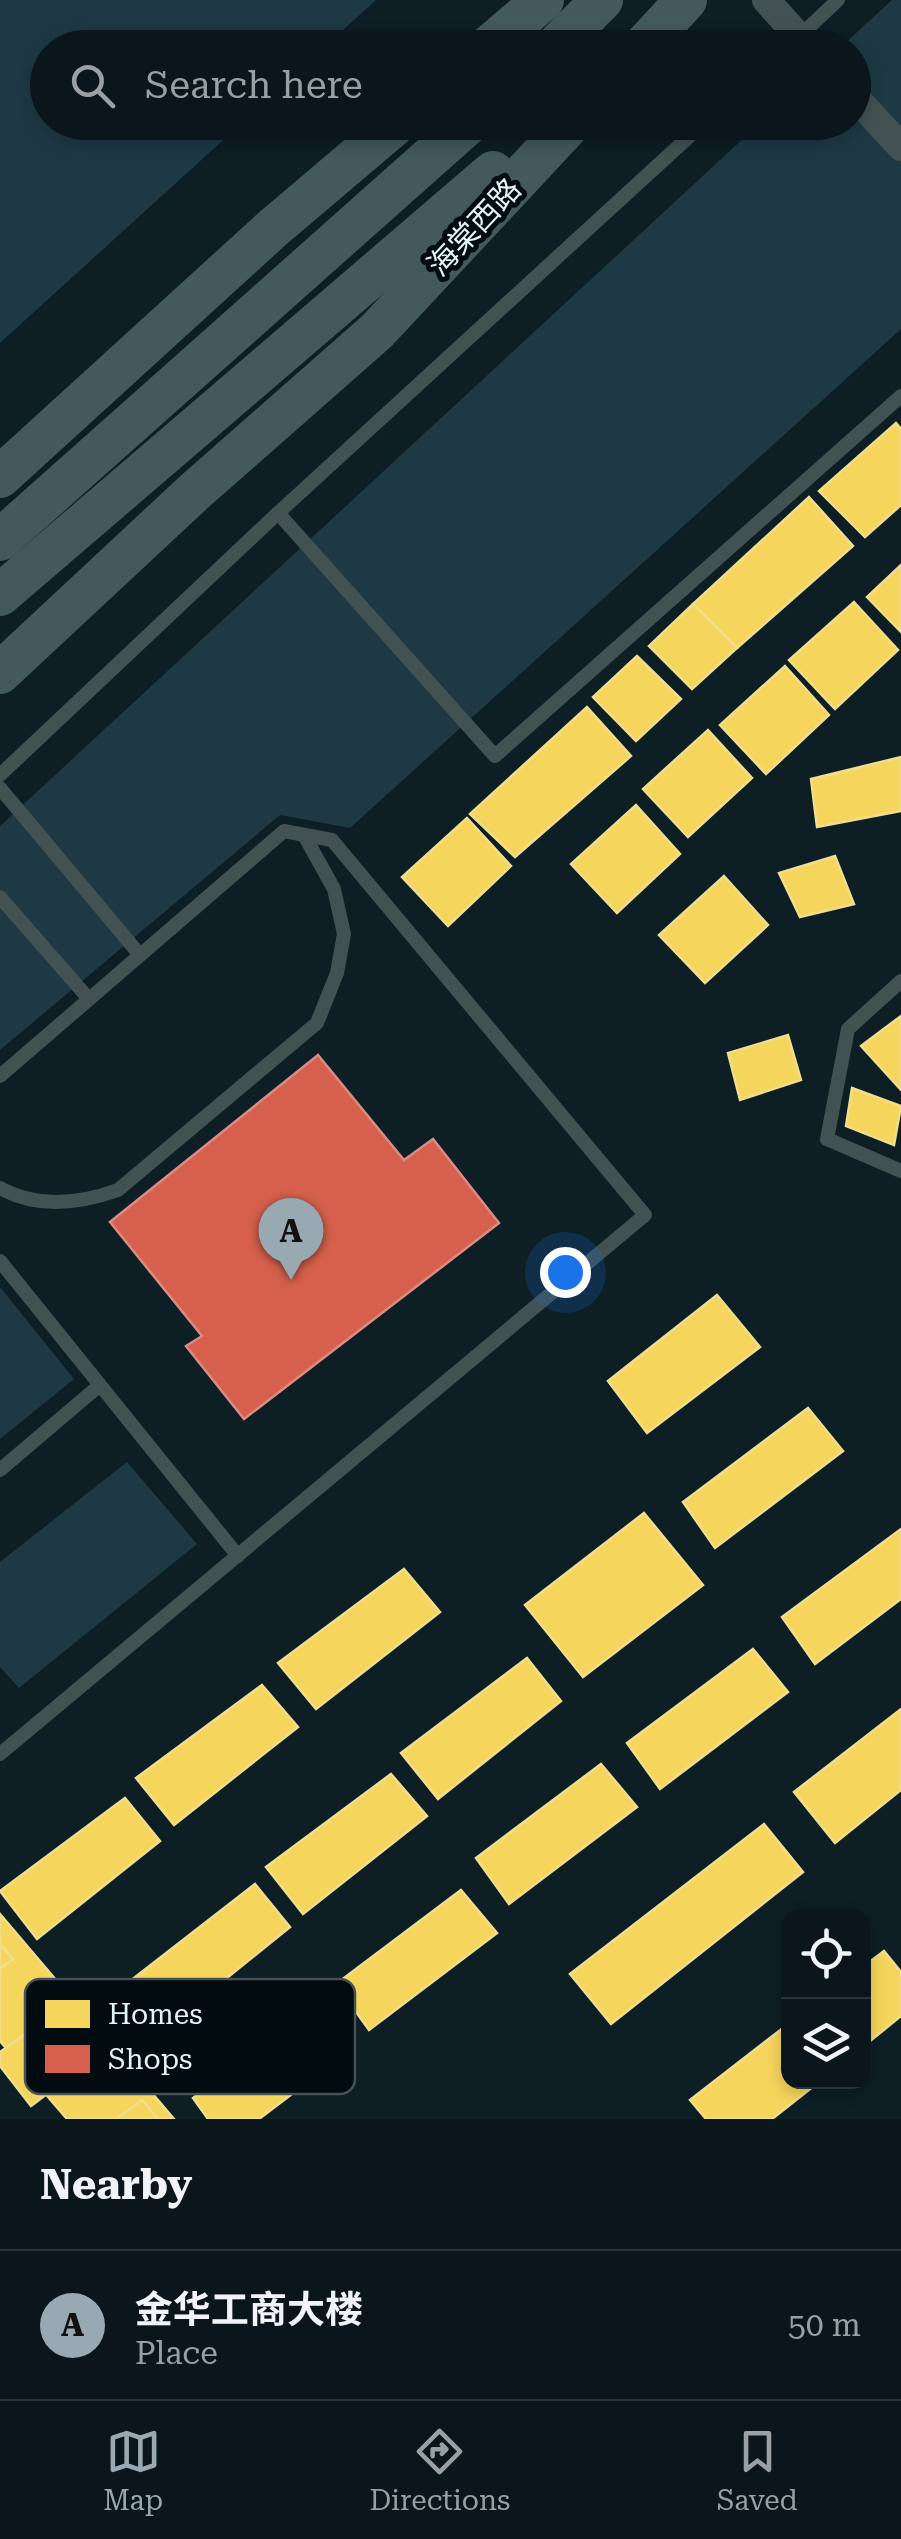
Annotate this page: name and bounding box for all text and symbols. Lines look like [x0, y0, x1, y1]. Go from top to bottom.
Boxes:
search box [30, 30, 871, 140]
icon: search [65, 58, 120, 113]
text: Search here [145, 63, 363, 107]
street label: 海棠西路 [420, 171, 528, 283]
pin: A [258, 1198, 324, 1280]
your location [540, 1247, 591, 1298]
map controls [781, 1909, 871, 2089]
button: locate [781, 1909, 871, 1999]
legend [25, 1979, 355, 2094]
text: Homes [108, 1998, 202, 2031]
button: layers [781, 1999, 871, 2089]
text: Shops [108, 2043, 192, 2076]
text: Nearby [40, 2160, 192, 2209]
text: 金华工商大楼 [135, 2288, 363, 2332]
text: A [61, 2306, 84, 2344]
text: 50 m [788, 2306, 861, 2344]
text: Place [135, 2334, 218, 2372]
tab: Map [103, 2424, 163, 2517]
tab: Directions [369, 2424, 510, 2517]
tab: Saved [717, 2424, 798, 2517]

